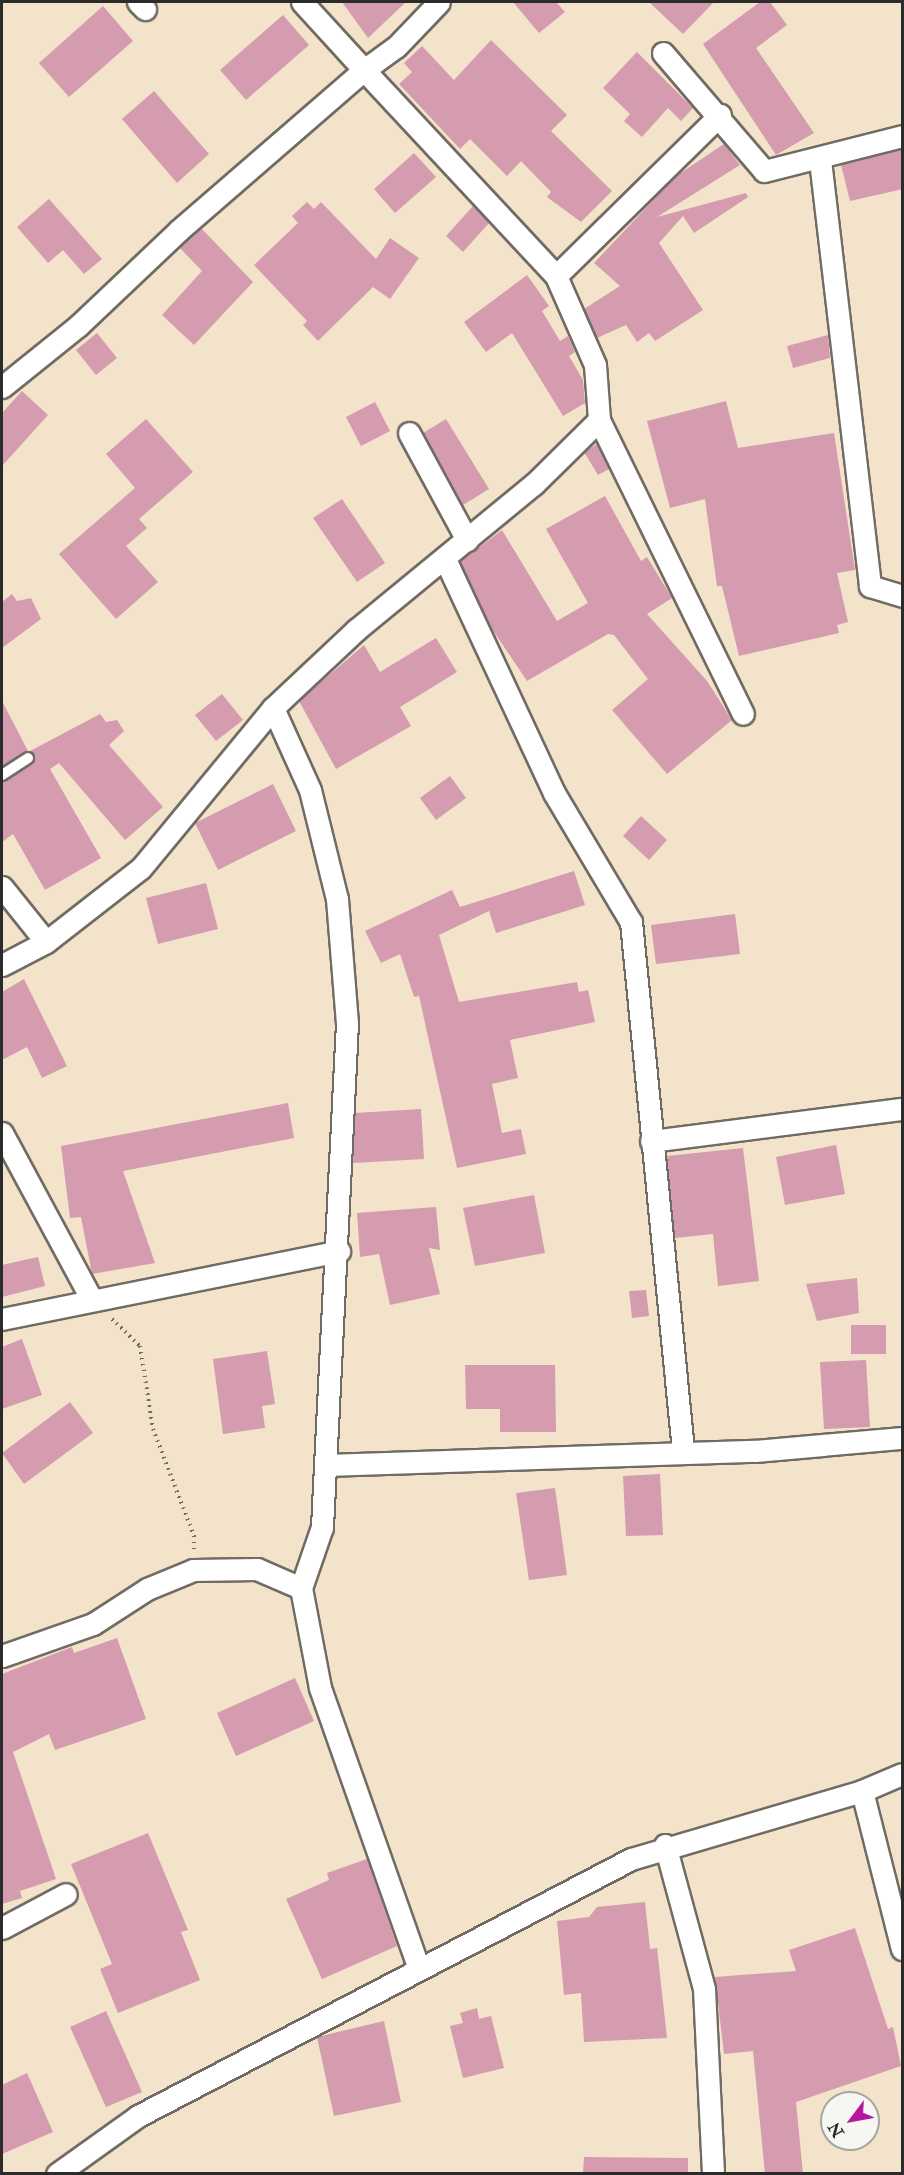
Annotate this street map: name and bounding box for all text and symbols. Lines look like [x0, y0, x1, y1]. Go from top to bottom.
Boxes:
north arrow [820, 2091, 880, 2151]
text: N [824, 2118, 849, 2141]

